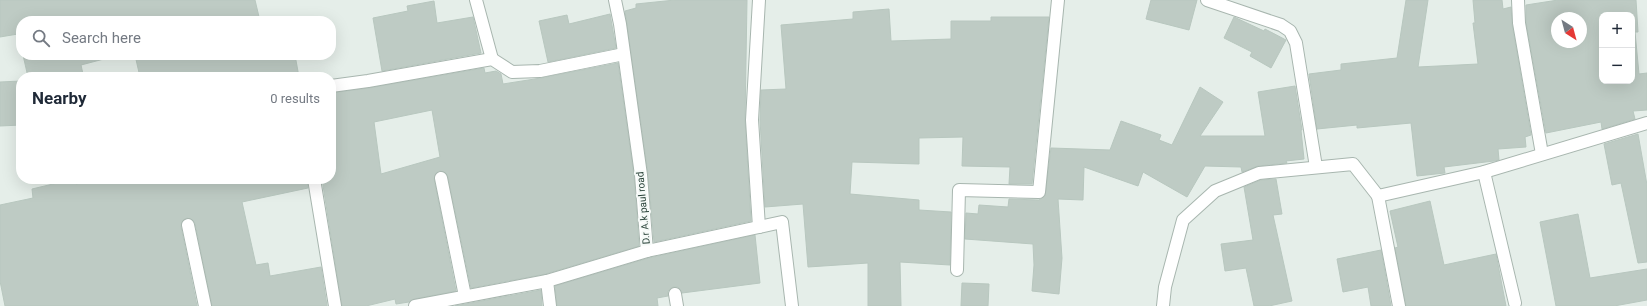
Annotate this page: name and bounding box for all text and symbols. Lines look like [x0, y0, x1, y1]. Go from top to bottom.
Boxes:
north arrow [1551, 12, 1587, 48]
map controls [1599, 12, 1635, 84]
button: + [1599, 12, 1635, 48]
search box [16, 16, 336, 60]
icon: search [30, 27, 52, 49]
text: Search here [62, 29, 141, 47]
button: − [1599, 48, 1635, 84]
text: Nearby [32, 88, 87, 108]
text: 0 results [270, 91, 320, 106]
street label: D.r A.k paul road [634, 171, 652, 245]

